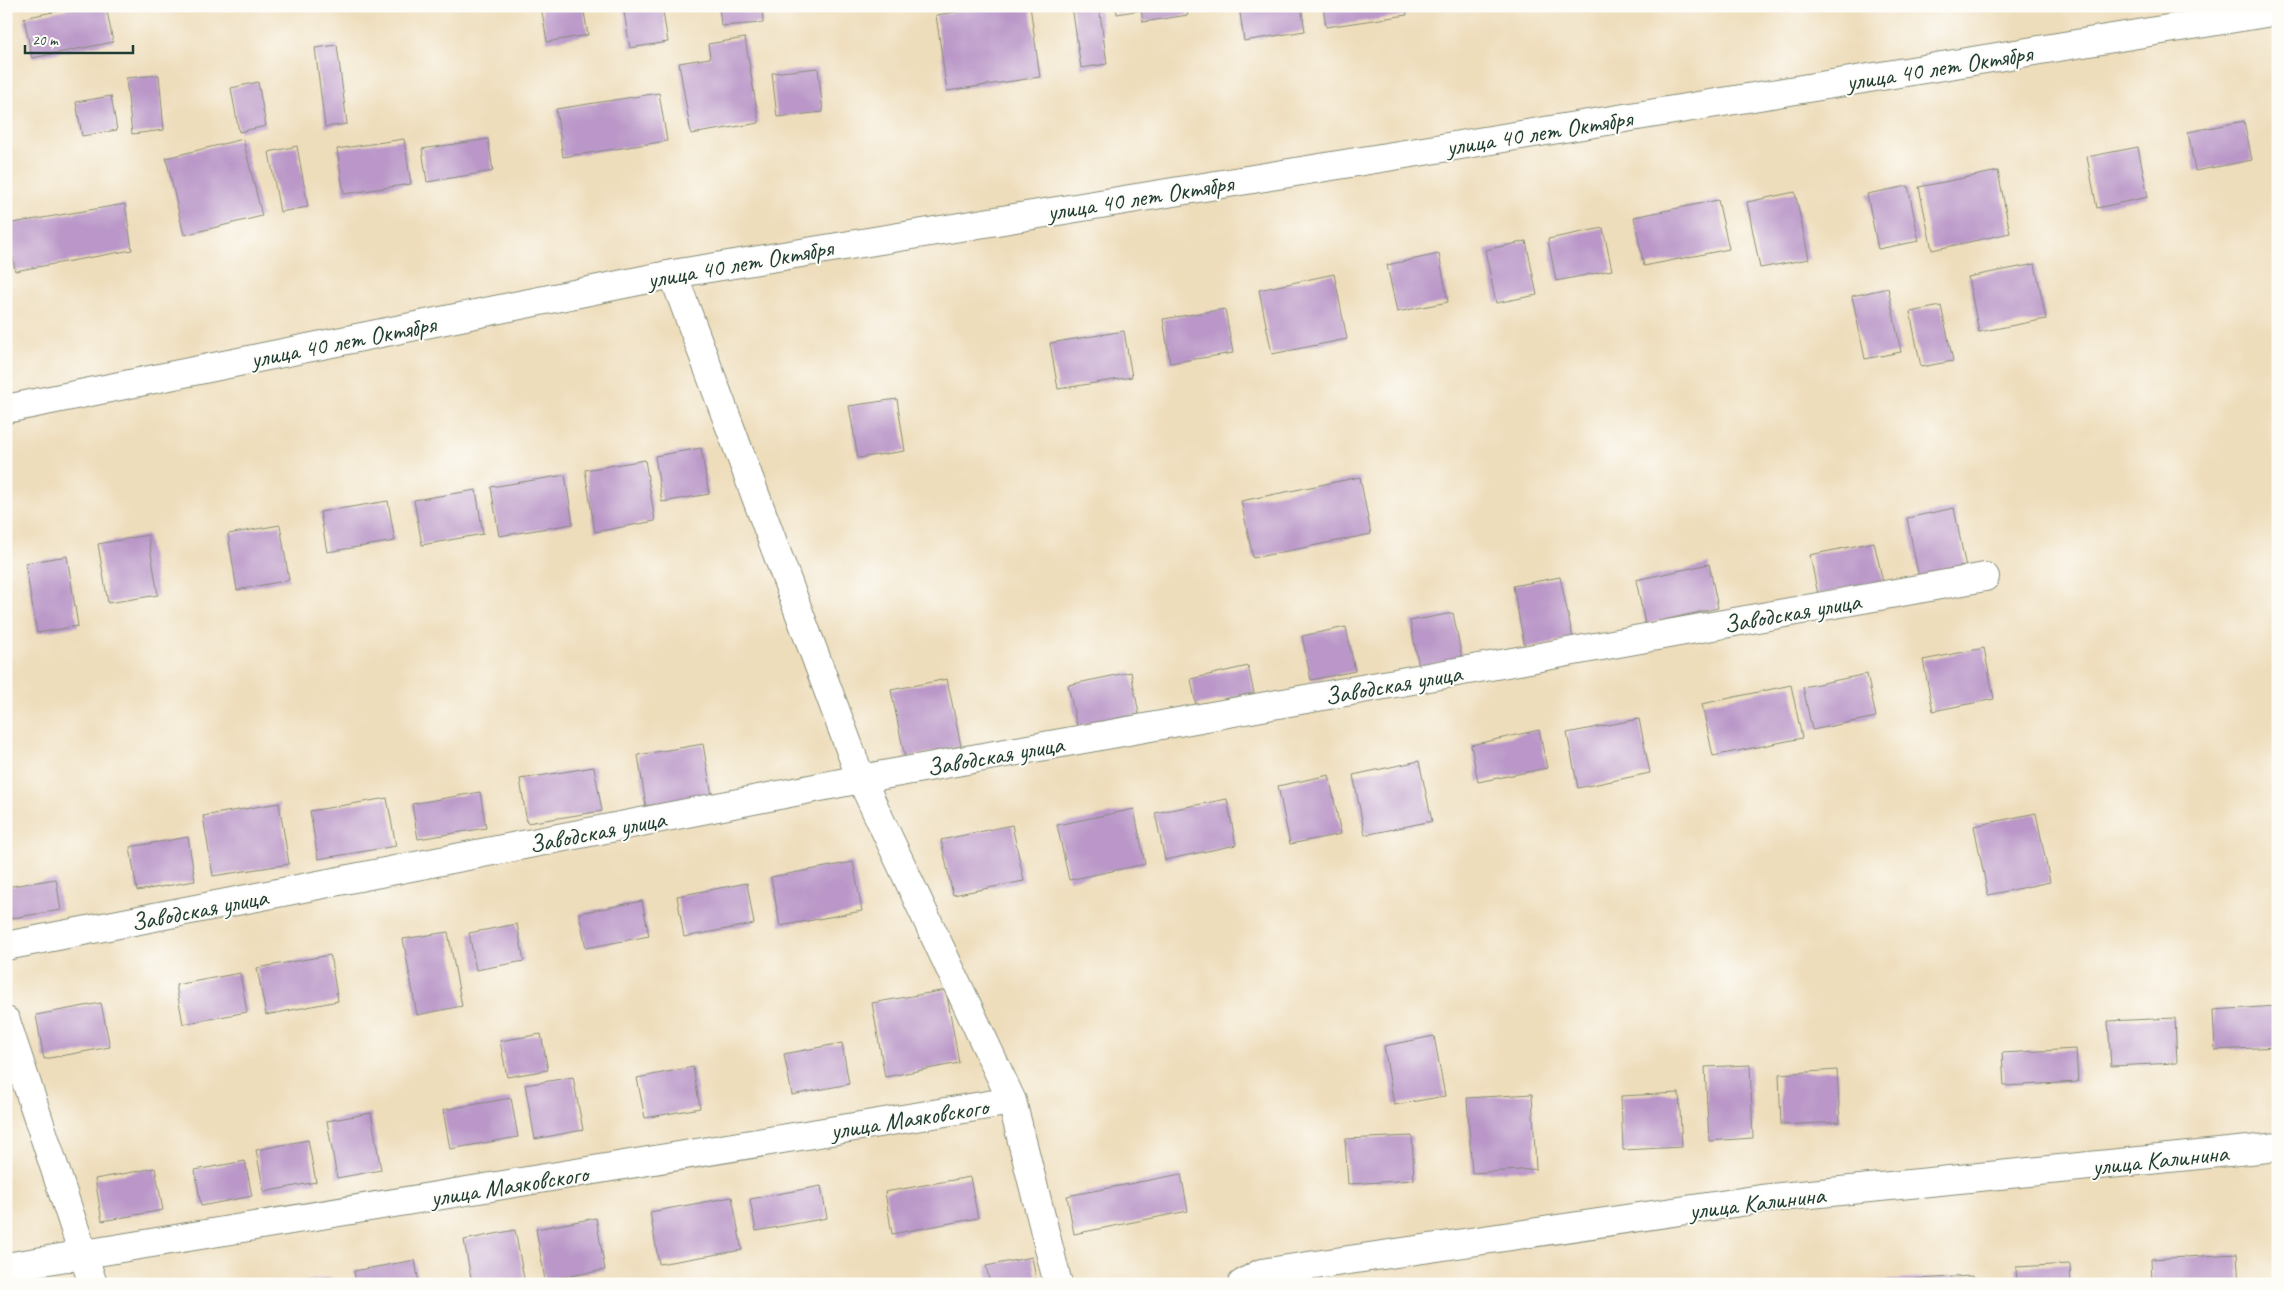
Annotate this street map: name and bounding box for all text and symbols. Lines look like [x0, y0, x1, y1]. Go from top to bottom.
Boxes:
scale bar [25, 22, 132, 54]
text: 20 m [32, 31, 59, 50]
street label: улица 40 лет Октября [1842, 37, 2037, 99]
street label: улица 40 лет Октября [1442, 102, 1637, 164]
street label: улица 40 лет Октября [1043, 167, 1238, 229]
street label: улица 40 лет Октября [643, 232, 838, 296]
street label: улица 40 лет Октября [246, 308, 441, 376]
street label: Заводская улица [1721, 585, 1865, 641]
street label: Заводская улица [1322, 657, 1466, 713]
street label: Заводская улица [924, 728, 1068, 784]
street label: Заводская улица [526, 803, 670, 861]
street label: Заводская улица [128, 881, 272, 939]
street label: улица Маяковского [826, 1090, 993, 1148]
street label: улица Калинина [2089, 1137, 2232, 1183]
street label: улица Маяковского [426, 1157, 593, 1215]
street label: улица Калинина [1685, 1179, 1829, 1227]

